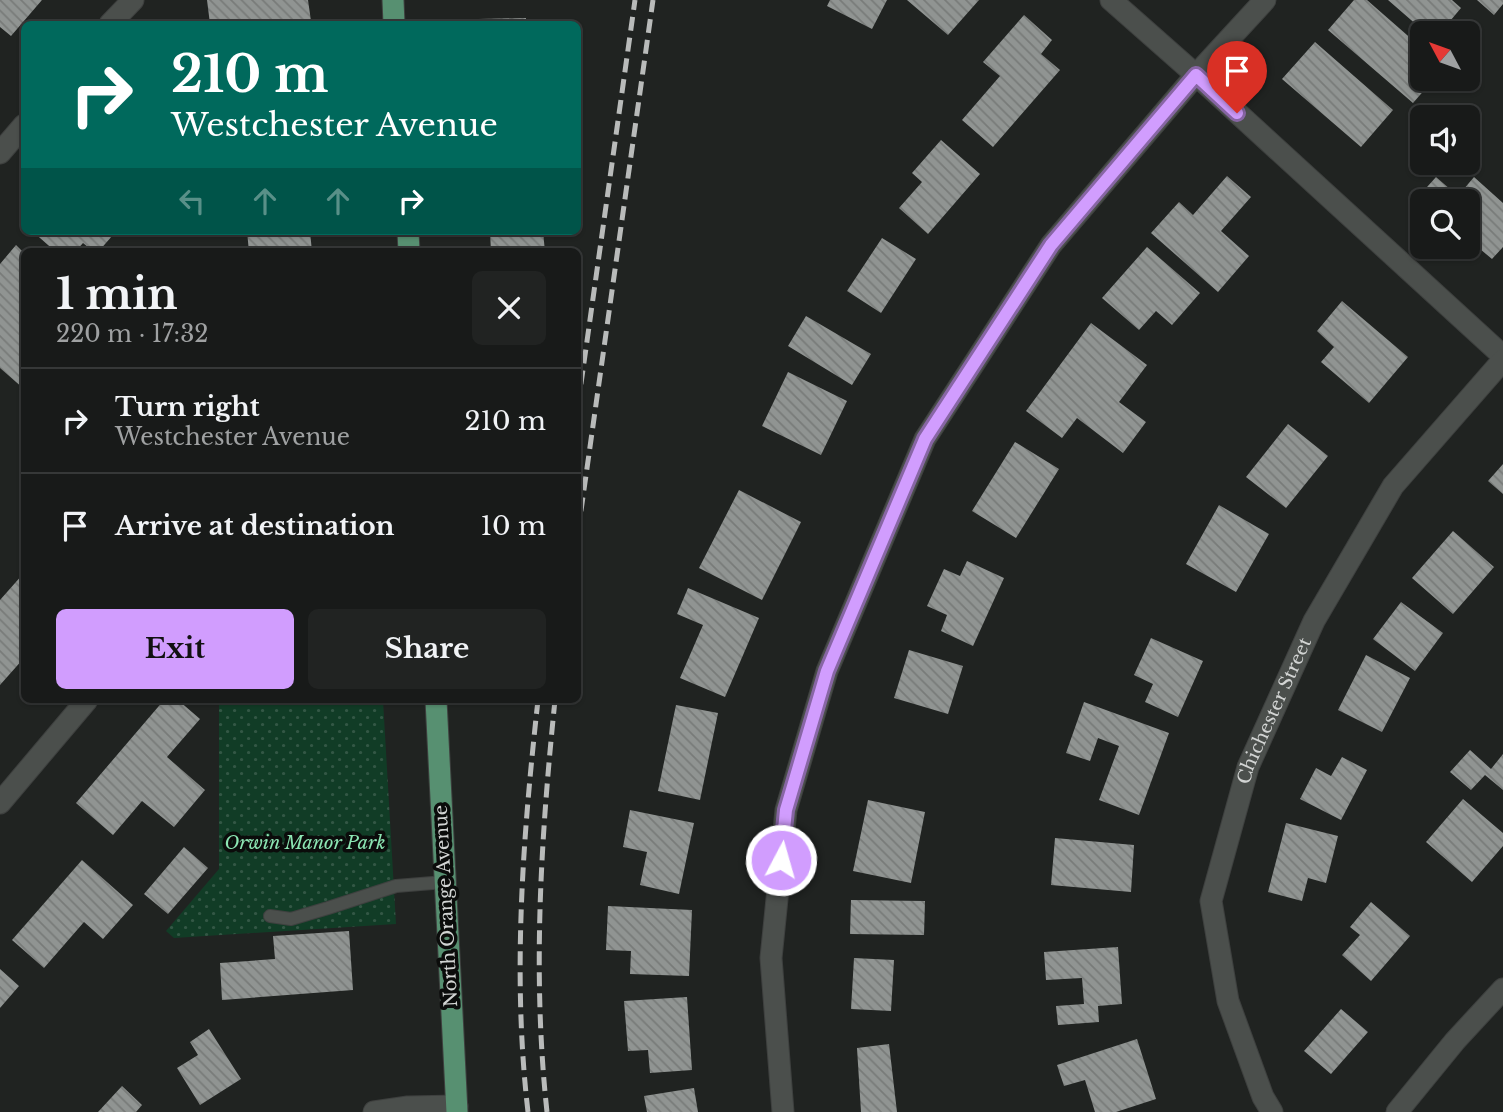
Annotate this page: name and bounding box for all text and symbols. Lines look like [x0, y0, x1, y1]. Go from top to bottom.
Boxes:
north arrow [1410, 21, 1480, 91]
map controls [1410, 21, 1480, 259]
pin [1207, 41, 1267, 113]
text: 210 m [171, 44, 329, 105]
icon: right [56, 49, 147, 140]
icon: arrive [1218, 52, 1256, 90]
text: Westchester Avenue [171, 105, 498, 145]
button: sound [1410, 105, 1480, 175]
icon: left [173, 182, 211, 220]
icon: ahead [246, 182, 284, 220]
icon: ahead [319, 182, 357, 220]
icon: right [392, 182, 430, 220]
button: search [1410, 189, 1480, 259]
text: 1 min [56, 268, 178, 320]
button: close [472, 271, 546, 345]
text: 220 m · 17:32 [56, 320, 209, 348]
text: Turn right [115, 391, 260, 423]
icon: right [56, 402, 94, 440]
text: 210 m [464, 405, 546, 437]
text: Westchester Avenue [115, 423, 350, 451]
icon: arrive [56, 507, 94, 545]
text: Arrive at destination [115, 510, 395, 542]
text: 10 m [480, 510, 546, 542]
button: Exit [56, 609, 294, 689]
button: Share [308, 609, 546, 689]
street label: Chichester Street [1233, 634, 1316, 787]
street label: North Orange Avenue [430, 804, 462, 1008]
position arrow [744, 823, 818, 897]
park label: Orwin Manor Park [224, 832, 386, 854]

